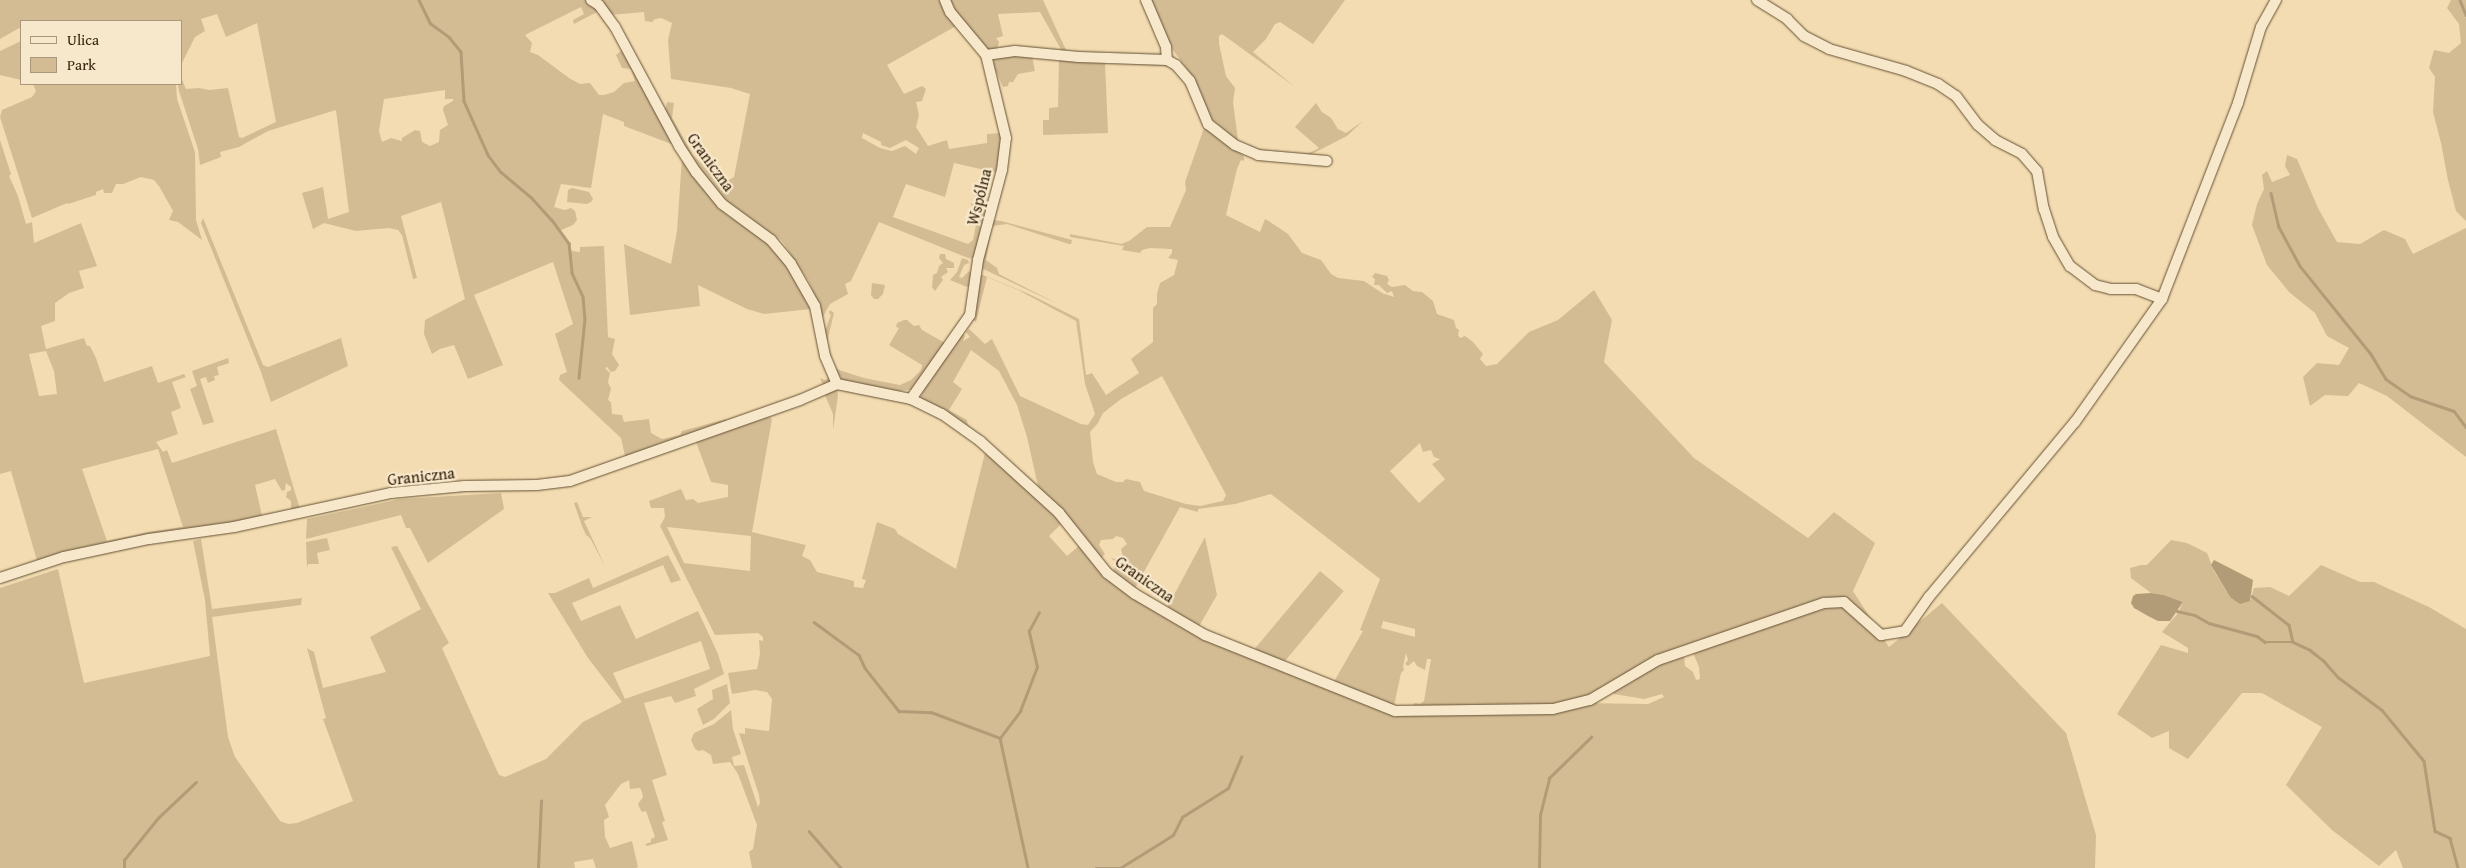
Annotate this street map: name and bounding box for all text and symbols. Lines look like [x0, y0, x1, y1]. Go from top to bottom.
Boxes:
legend [20, 20, 182, 85]
text: Ulica [67, 29, 99, 50]
text: Park [67, 54, 96, 75]
street label: Graniczna [683, 129, 739, 195]
street label: Wspólna [963, 167, 995, 227]
street label: Graniczna [386, 463, 456, 489]
street label: Graniczna [1112, 552, 1178, 606]

